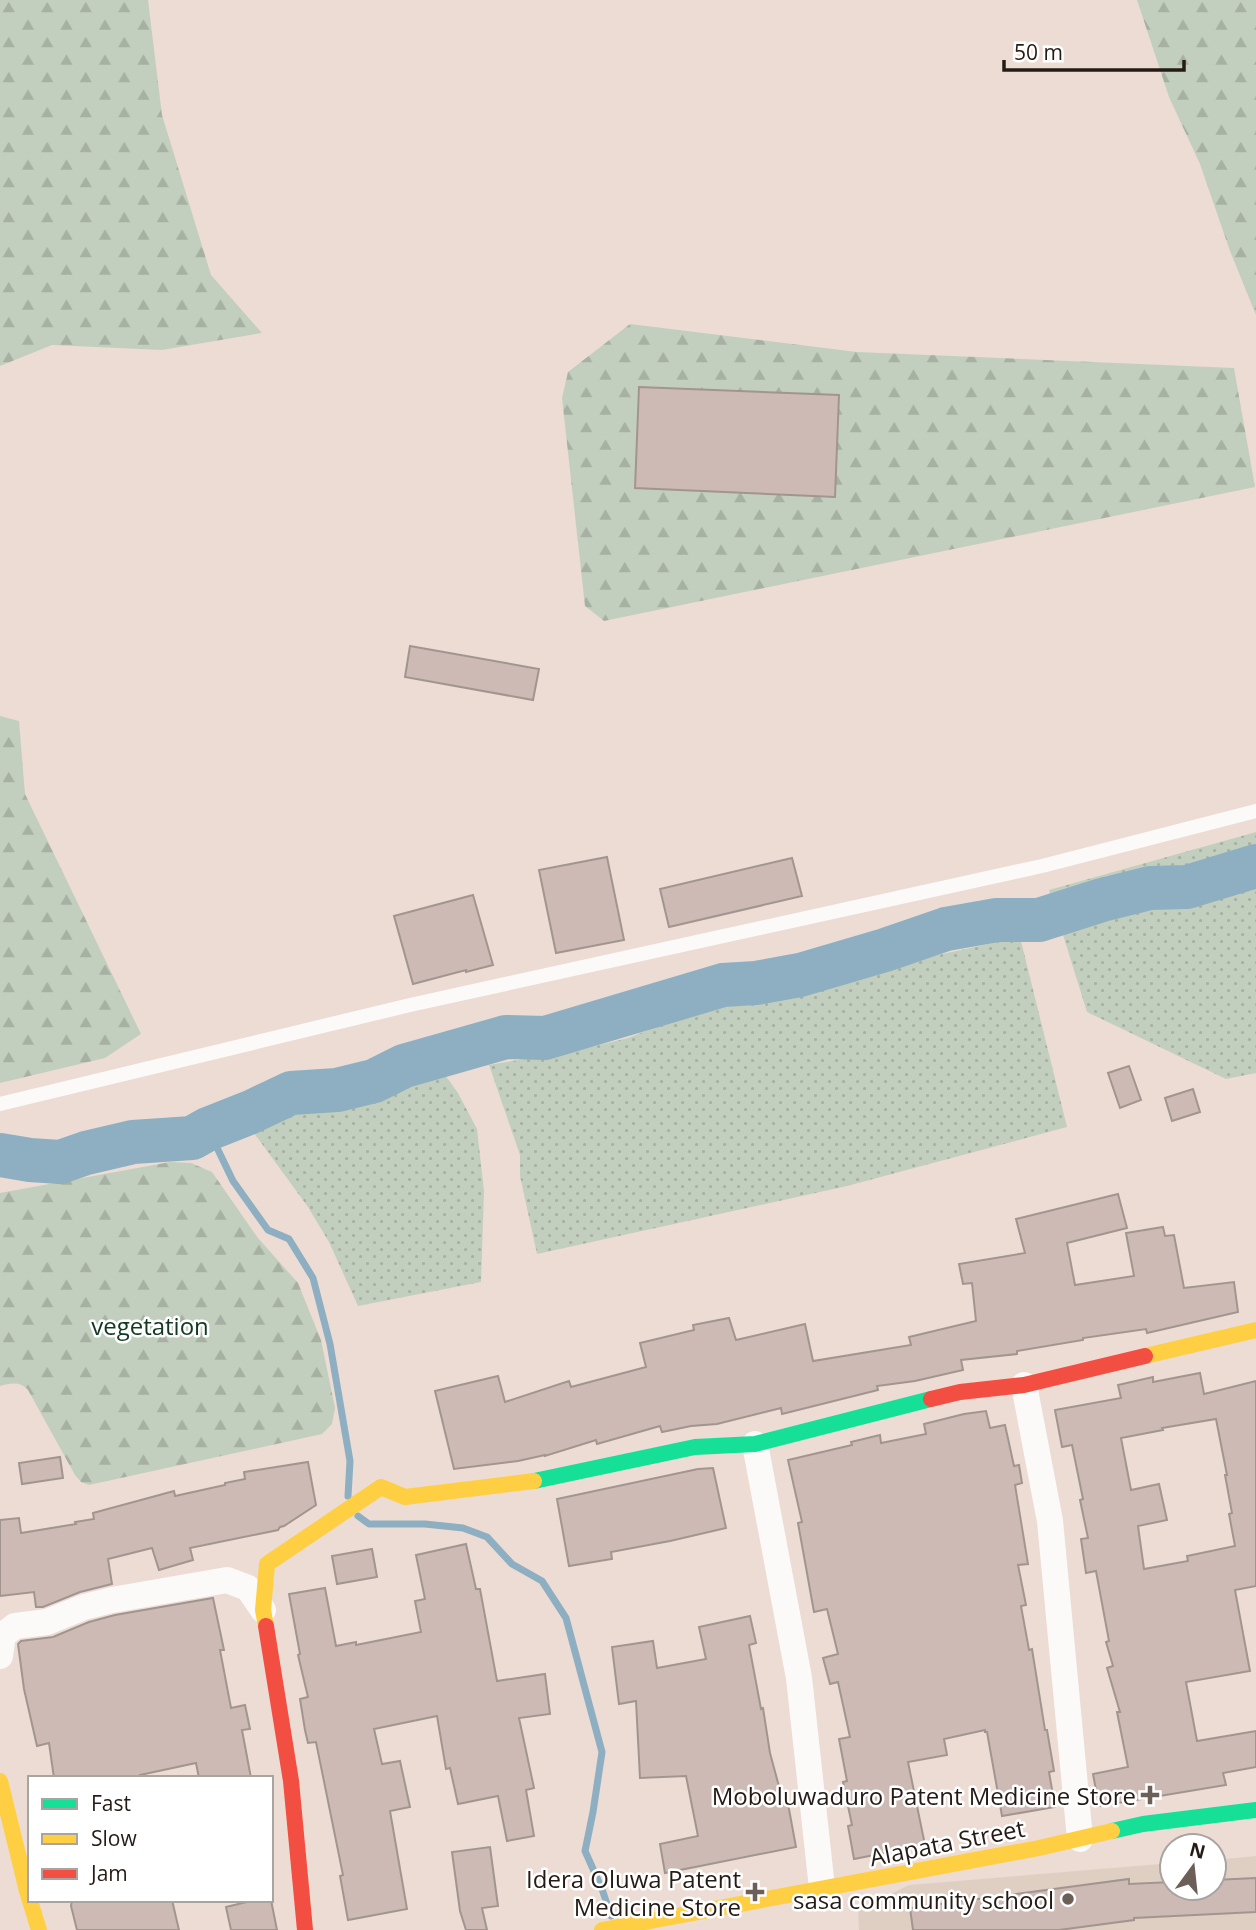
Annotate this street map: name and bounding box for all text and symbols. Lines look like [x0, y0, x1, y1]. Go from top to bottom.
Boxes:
scale bar [1004, 28, 1184, 72]
text: 50 m [1014, 38, 1063, 66]
park label: vegetation [91, 1309, 209, 1342]
legend [28, 1776, 273, 1902]
place label: Moboluwaduro Patent Medicine Store [712, 1779, 1136, 1812]
marker: Moboluwaduro Patent Medicine Store [1142, 1787, 1158, 1803]
text: Fast [91, 1789, 131, 1817]
street label: Alapata Street [866, 1811, 1028, 1873]
text: Slow [91, 1824, 137, 1852]
north arrow [1158, 1832, 1228, 1902]
text: N [1187, 1836, 1208, 1865]
text: Jam [89, 1859, 128, 1887]
place label: Idera Oluwa Patent Medicine Store [526, 1862, 741, 1923]
place label: sasa community school [793, 1883, 1054, 1916]
marker: Idera Oluwa Patent Medicine Store [747, 1884, 763, 1900]
marker: sasa community school [1060, 1891, 1076, 1907]

